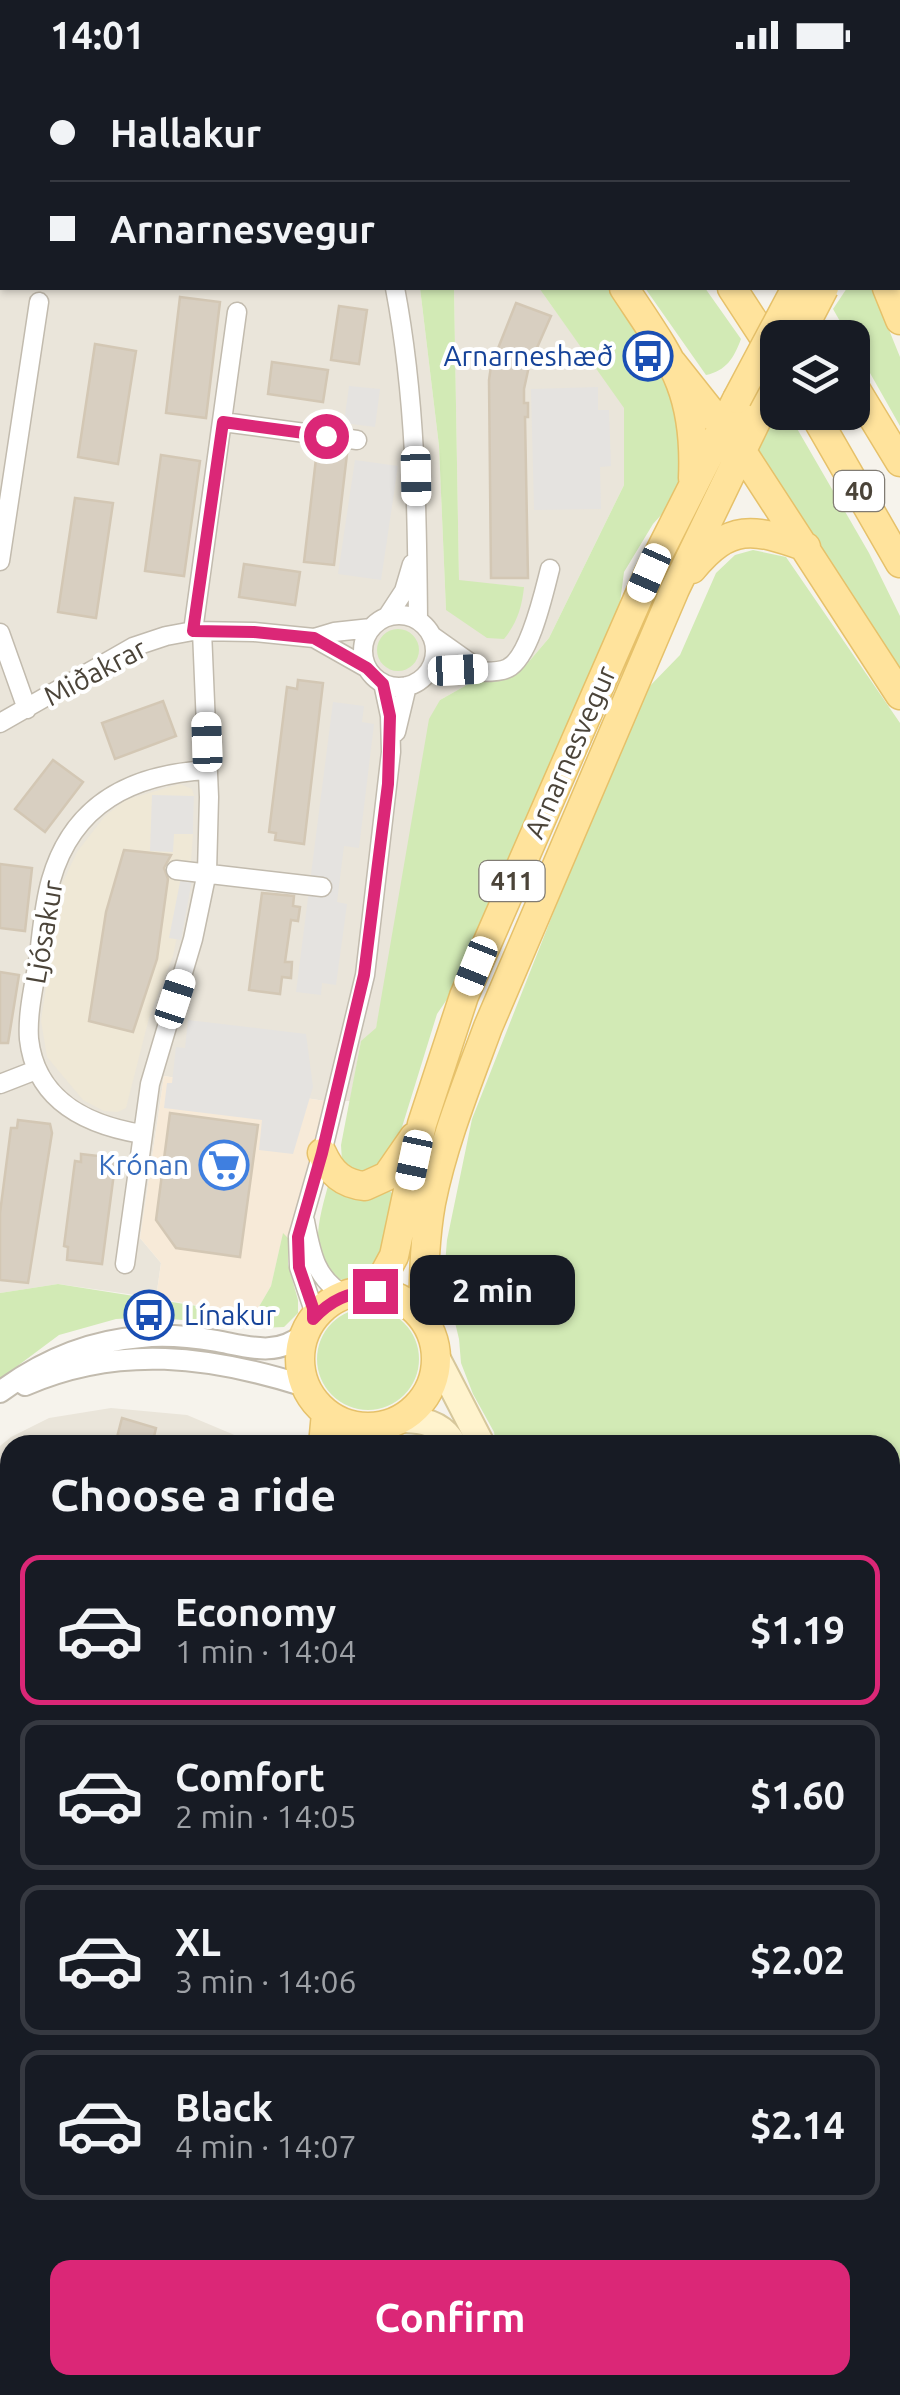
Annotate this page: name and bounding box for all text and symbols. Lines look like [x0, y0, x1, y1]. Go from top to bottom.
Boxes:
text: 14:01 [50, 14, 145, 56]
text: Hallakur [110, 112, 261, 154]
text: Arnarnesvegur [110, 208, 375, 250]
map controls [760, 320, 870, 430]
button: layers [760, 320, 870, 430]
bus stop icon: Arnarneshæð [622, 330, 674, 382]
place label: Arnarneshæð [443, 340, 613, 371]
route start [304, 414, 349, 459]
car [400, 446, 432, 506]
road number: 40 [834, 471, 884, 511]
car [623, 539, 675, 607]
street label: Miðakrar [38, 632, 152, 711]
car [427, 653, 489, 687]
street label: Arnarnesvegur [518, 661, 622, 843]
car [191, 711, 223, 773]
road number: 411 [480, 861, 544, 901]
street label: Ljósakur [19, 877, 68, 986]
car [451, 933, 501, 999]
car [151, 966, 199, 1032]
car [393, 1128, 435, 1192]
supermarket icon: Krónan [198, 1139, 250, 1191]
place label: Krónan [99, 1149, 189, 1180]
callout: 2 min [410, 1256, 575, 1326]
route end [353, 1269, 398, 1314]
text: 2 min [452, 1272, 533, 1308]
bus stop icon: Línakur [123, 1289, 175, 1341]
place label: Línakur [184, 1299, 277, 1330]
text: Choose a ride [50, 1469, 336, 1520]
icon: car [55, 1585, 145, 1675]
text: Economy [175, 1591, 336, 1633]
text: $1.19 [750, 1609, 845, 1651]
text: 1 min · 14:04 [175, 1633, 357, 1669]
icon: car [55, 1750, 145, 1840]
text: Comfort [175, 1756, 325, 1798]
text: $1.60 [750, 1774, 845, 1816]
text: 2 min · 14:05 [175, 1798, 357, 1834]
icon: car [55, 1915, 145, 2005]
text: XL [175, 1921, 221, 1963]
text: $2.02 [750, 1939, 845, 1981]
text: 3 min · 14:06 [175, 1963, 357, 1999]
icon: car [55, 2080, 145, 2170]
text: Black [175, 2086, 273, 2128]
text: $2.14 [750, 2104, 845, 2146]
text: 4 min · 14:07 [175, 2128, 357, 2164]
button: Confirm [50, 2260, 850, 2375]

